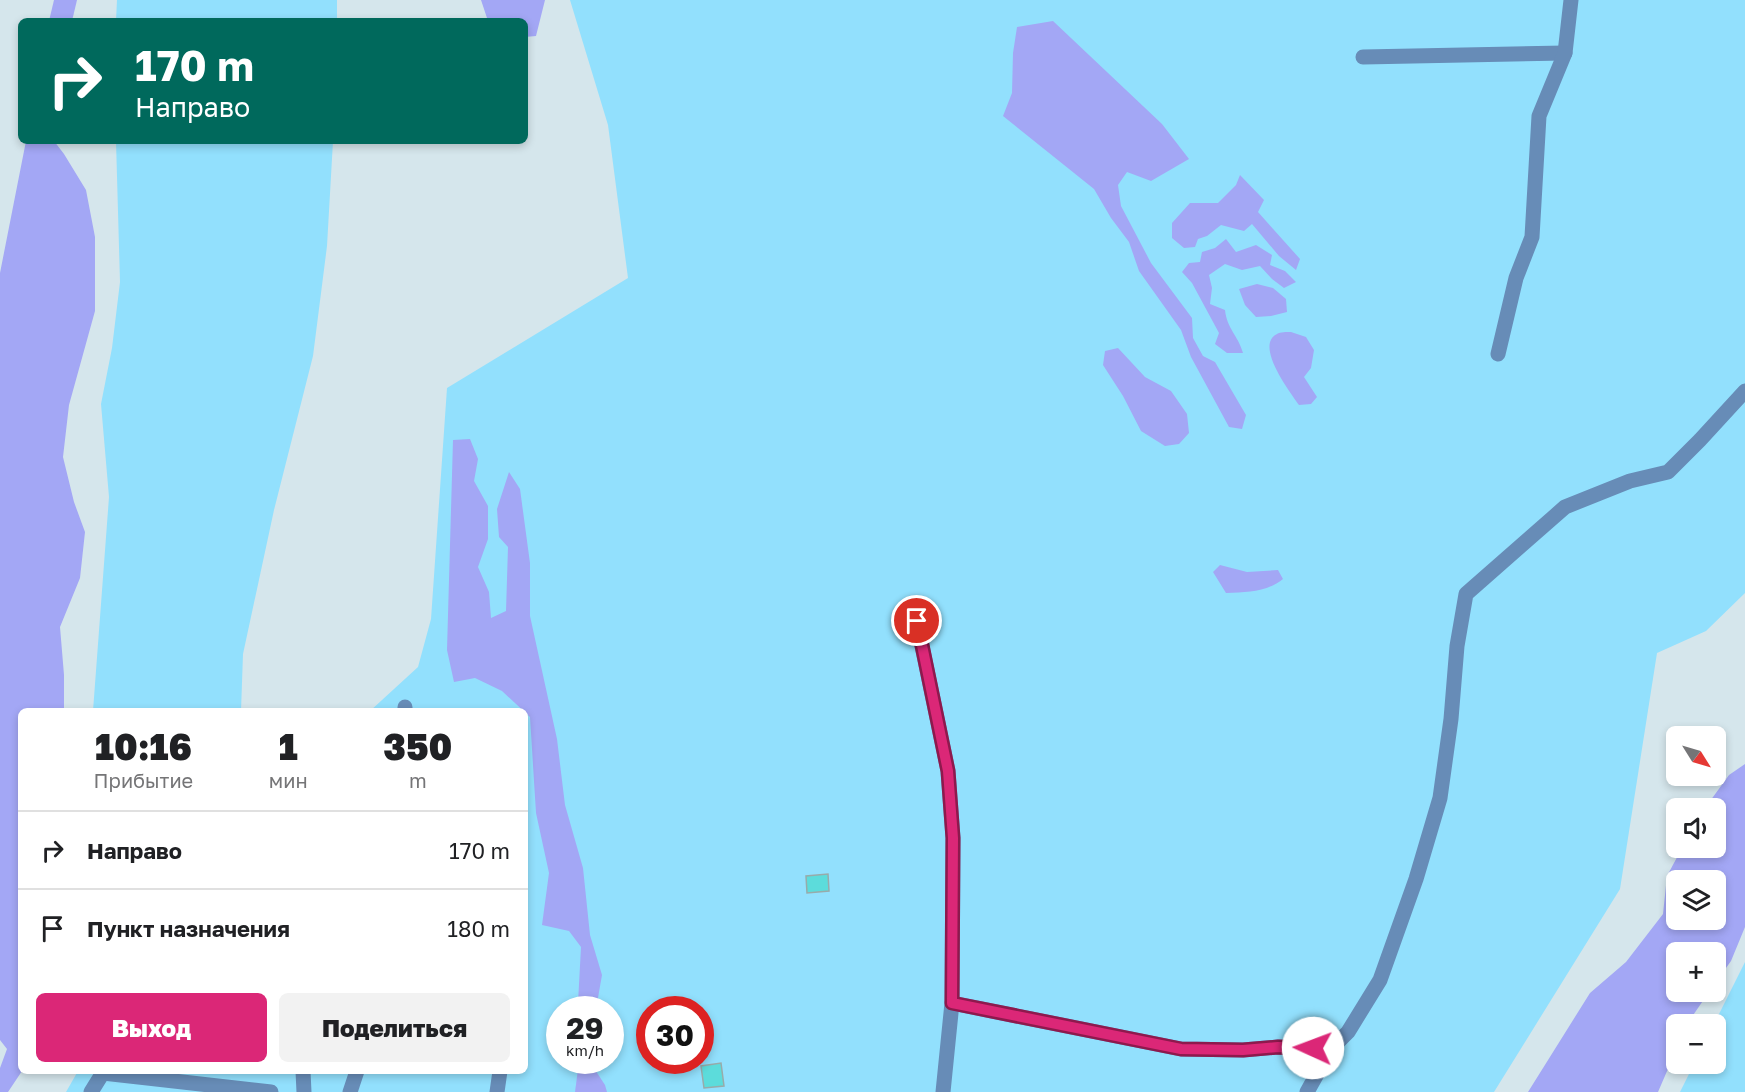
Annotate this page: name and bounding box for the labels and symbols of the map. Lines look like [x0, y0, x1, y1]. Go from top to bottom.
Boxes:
pin [891, 595, 942, 646]
north arrow [1666, 726, 1726, 786]
speed limit sign: 30 [636, 996, 714, 1074]
position arrow [1281, 1016, 1345, 1080]

